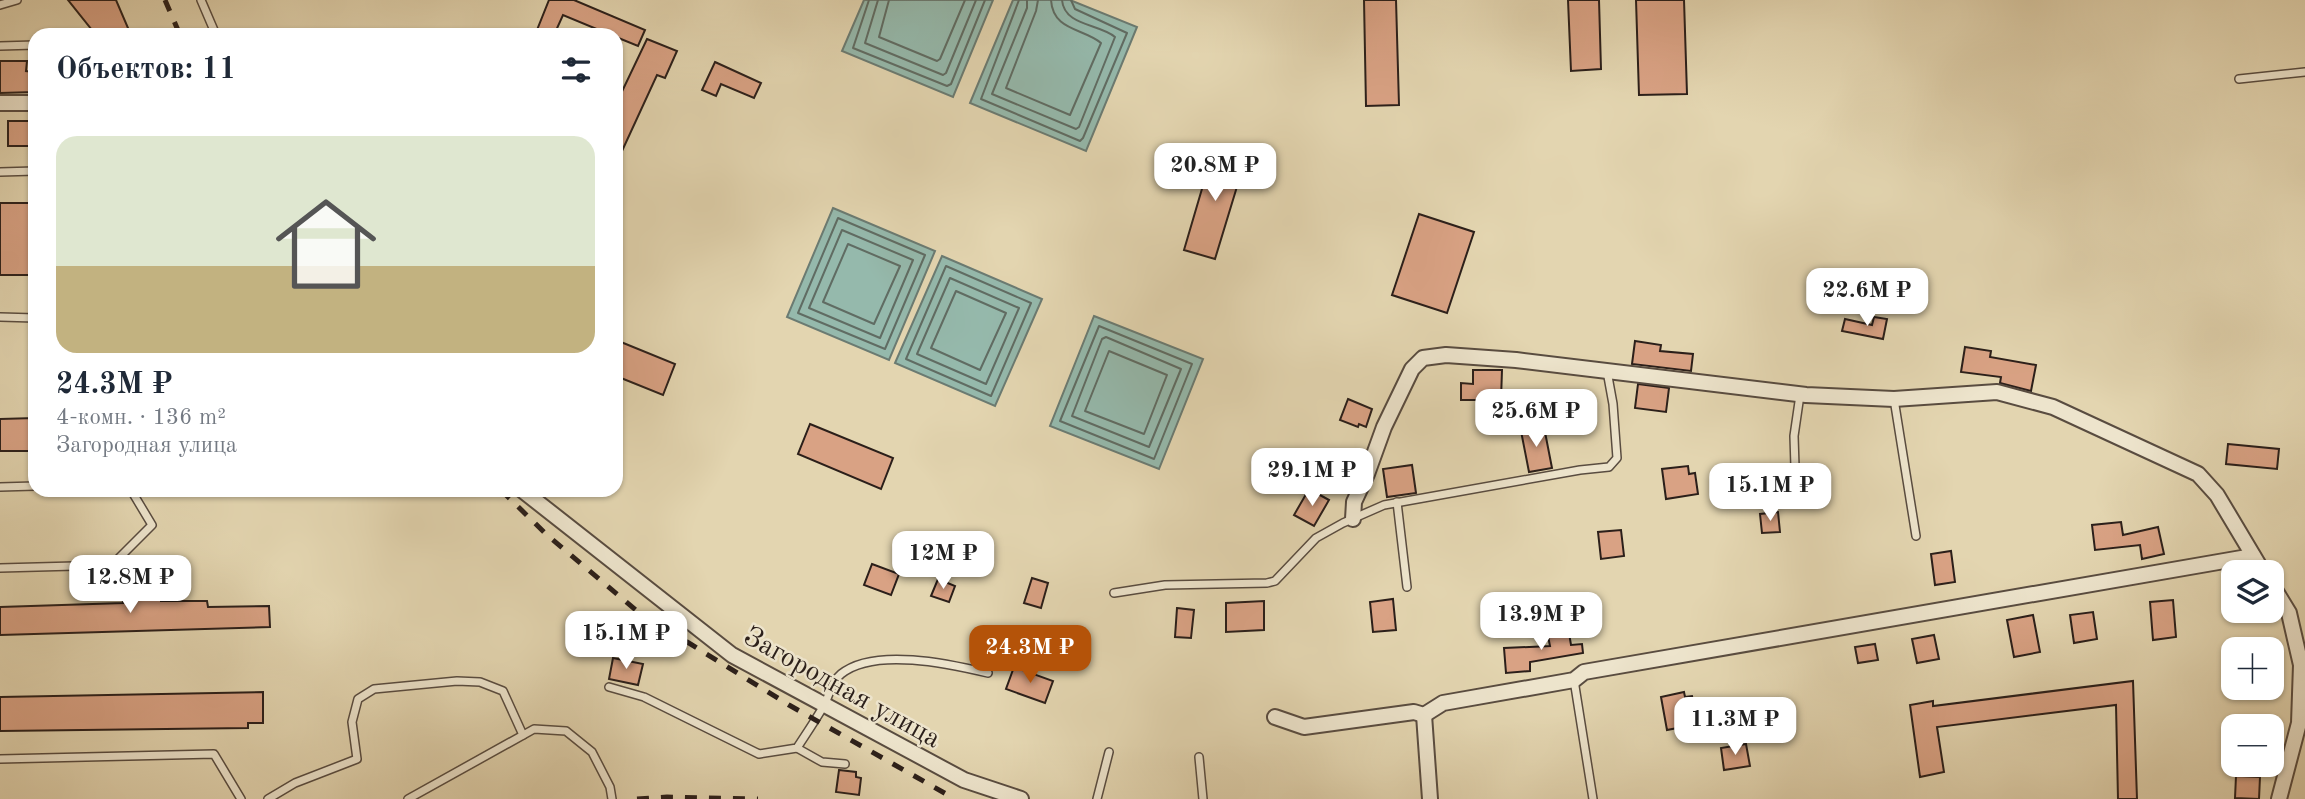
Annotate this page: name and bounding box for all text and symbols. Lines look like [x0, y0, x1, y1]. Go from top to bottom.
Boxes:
icon: filters [557, 51, 595, 89]
text: Объектов: 11 [56, 55, 236, 85]
pin: 20.8M ₽ [1150, 144, 1280, 203]
text: 20.8M ₽ [1170, 154, 1260, 177]
icon: home [263, 181, 389, 307]
pin: 22.6M ₽ [1802, 268, 1932, 328]
text: 22.6M ₽ [1822, 279, 1912, 302]
text: 24.3M ₽ [56, 370, 173, 400]
pin: 25.6M ₽ [1471, 390, 1601, 449]
text: 25.6M ₽ [1491, 400, 1581, 423]
text: 4-комн. · 136 m² [56, 406, 226, 429]
text: Загородная улица [56, 434, 237, 457]
pin: 29.1M ₽ [1247, 448, 1377, 508]
text: 29.1M ₽ [1267, 459, 1357, 482]
pin: 15.1M ₽ [1705, 463, 1835, 523]
text: 15.1M ₽ [1725, 474, 1815, 497]
pin: 12M ₽ [894, 532, 992, 591]
text: 12M ₽ [908, 542, 978, 565]
pin: 12.8M ₽ [65, 556, 195, 615]
map controls [2221, 560, 2284, 777]
button: layers [2221, 560, 2284, 623]
text: 12.8M ₽ [85, 566, 175, 589]
pin: 13.9M ₽ [1476, 592, 1606, 652]
text: 13.9M ₽ [1496, 603, 1586, 626]
pin: 15.1M ₽ [561, 612, 691, 671]
text: 15.1M ₽ [581, 622, 671, 645]
street label: Загородная улица [738, 623, 945, 754]
pin: 24.3M ₽ [965, 626, 1095, 685]
text: 24.3M ₽ [985, 636, 1075, 659]
button: + [2221, 637, 2284, 700]
pin: 11.3M ₽ [1670, 698, 1800, 757]
text: 11.3M ₽ [1690, 708, 1780, 731]
button: − [2221, 714, 2284, 777]

